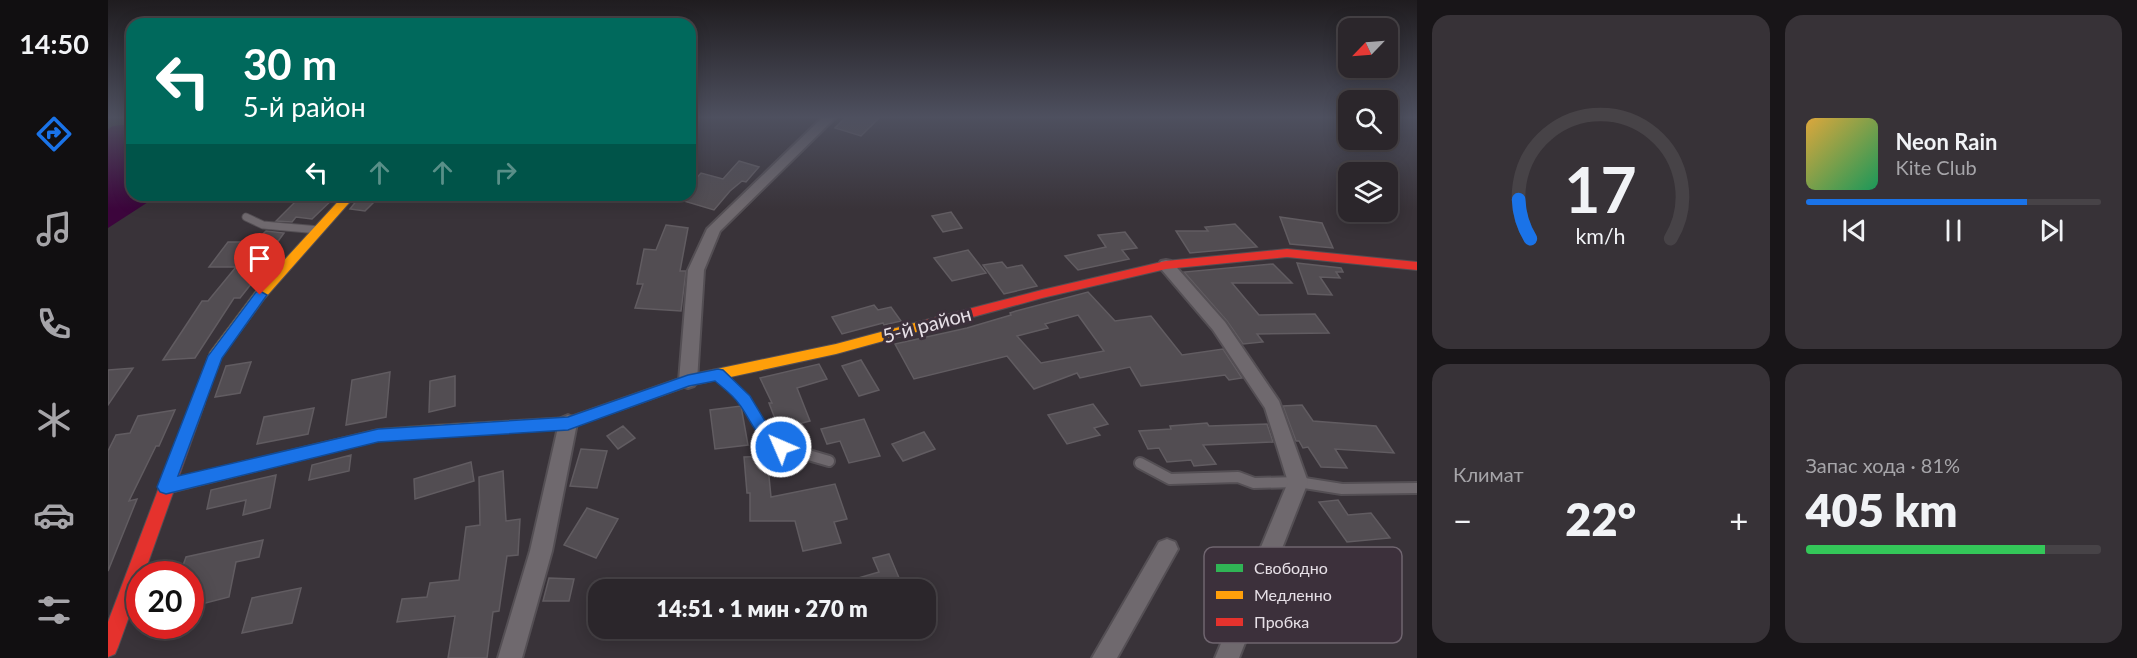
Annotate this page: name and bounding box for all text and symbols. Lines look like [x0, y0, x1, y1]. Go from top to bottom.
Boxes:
north arrow [1338, 18, 1398, 78]
map controls [1338, 18, 1398, 222]
text: 14:50 [19, 27, 89, 60]
text: 30 m [243, 39, 337, 89]
icon: left [144, 42, 222, 120]
text: 5-й район [243, 90, 366, 123]
button: search [1338, 90, 1398, 150]
icon: directions [33, 113, 75, 155]
text: Neon Rain [1896, 128, 1997, 155]
text: 17 [1565, 151, 1637, 226]
text: Kite Club [1896, 155, 1977, 179]
icon: left [300, 156, 333, 189]
icon: ahead [363, 156, 396, 189]
icon: ahead [426, 156, 459, 189]
icon: right [489, 156, 522, 189]
button: layers [1338, 162, 1398, 222]
icon: music [33, 208, 75, 250]
icon: previous [1838, 214, 1871, 247]
icon: pause [1937, 214, 1970, 247]
icon: next [2035, 214, 2068, 247]
text: km/h [1576, 224, 1626, 250]
pin [234, 233, 285, 295]
icon: arrive [243, 242, 276, 275]
street label: 5-й район [880, 301, 974, 347]
icon: phone [33, 303, 75, 345]
icon: climate [33, 399, 75, 441]
position arrow [749, 415, 813, 479]
text: Запас хода · 81% [1806, 453, 1960, 477]
text: Климат [1453, 462, 1524, 486]
text: 405 km [1806, 483, 1958, 537]
text: 22° [1565, 492, 1636, 546]
icon: car [33, 494, 75, 536]
text: − [1453, 500, 1472, 540]
text: + [1729, 500, 1748, 540]
legend [1204, 547, 1402, 643]
text: Свободно [1254, 558, 1328, 577]
speed limit sign: 20 [126, 561, 204, 639]
text: Медленно [1254, 585, 1332, 604]
icon: filters [33, 589, 75, 631]
text: 14:51 · 1 мин · 270 m [656, 595, 868, 622]
text: Пробка [1254, 612, 1309, 631]

